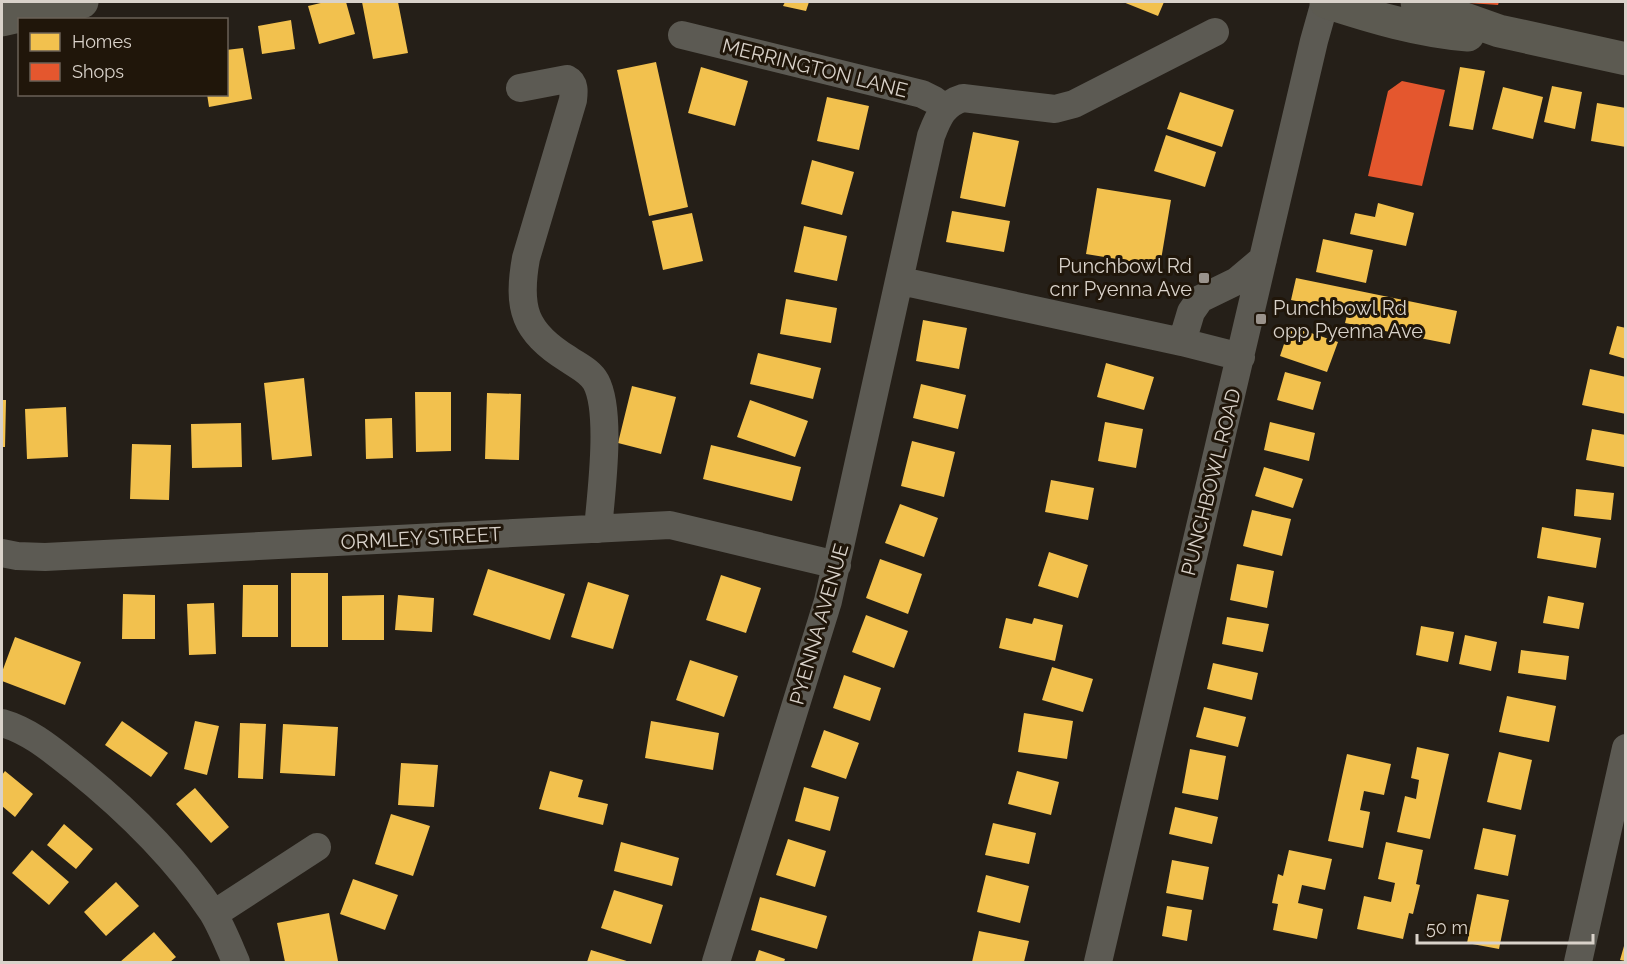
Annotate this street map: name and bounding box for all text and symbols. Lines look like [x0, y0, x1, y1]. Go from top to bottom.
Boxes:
legend [18, 18, 228, 96]
text: Homes [72, 31, 132, 52]
street label: MERRINGTON LANE [720, 33, 910, 103]
text: Shops [72, 61, 124, 82]
place label: Punchbowl Rd cnr Pyenna Ave [1049, 254, 1192, 301]
marker: Punchbowl Rd cnr Pyenna Ave [1197, 271, 1211, 285]
place label: Punchbowl Rd opp Pyenna Ave [1273, 296, 1423, 343]
marker: Punchbowl Rd opp Pyenna Ave [1254, 312, 1268, 326]
street label: PUNCHBOWL ROAD [1176, 386, 1246, 578]
street label: ORMLEY STREET [340, 522, 502, 554]
street label: PYENNA AVENUE [785, 541, 853, 707]
scale bar [1417, 907, 1592, 945]
text: 50 m [1426, 917, 1468, 938]

